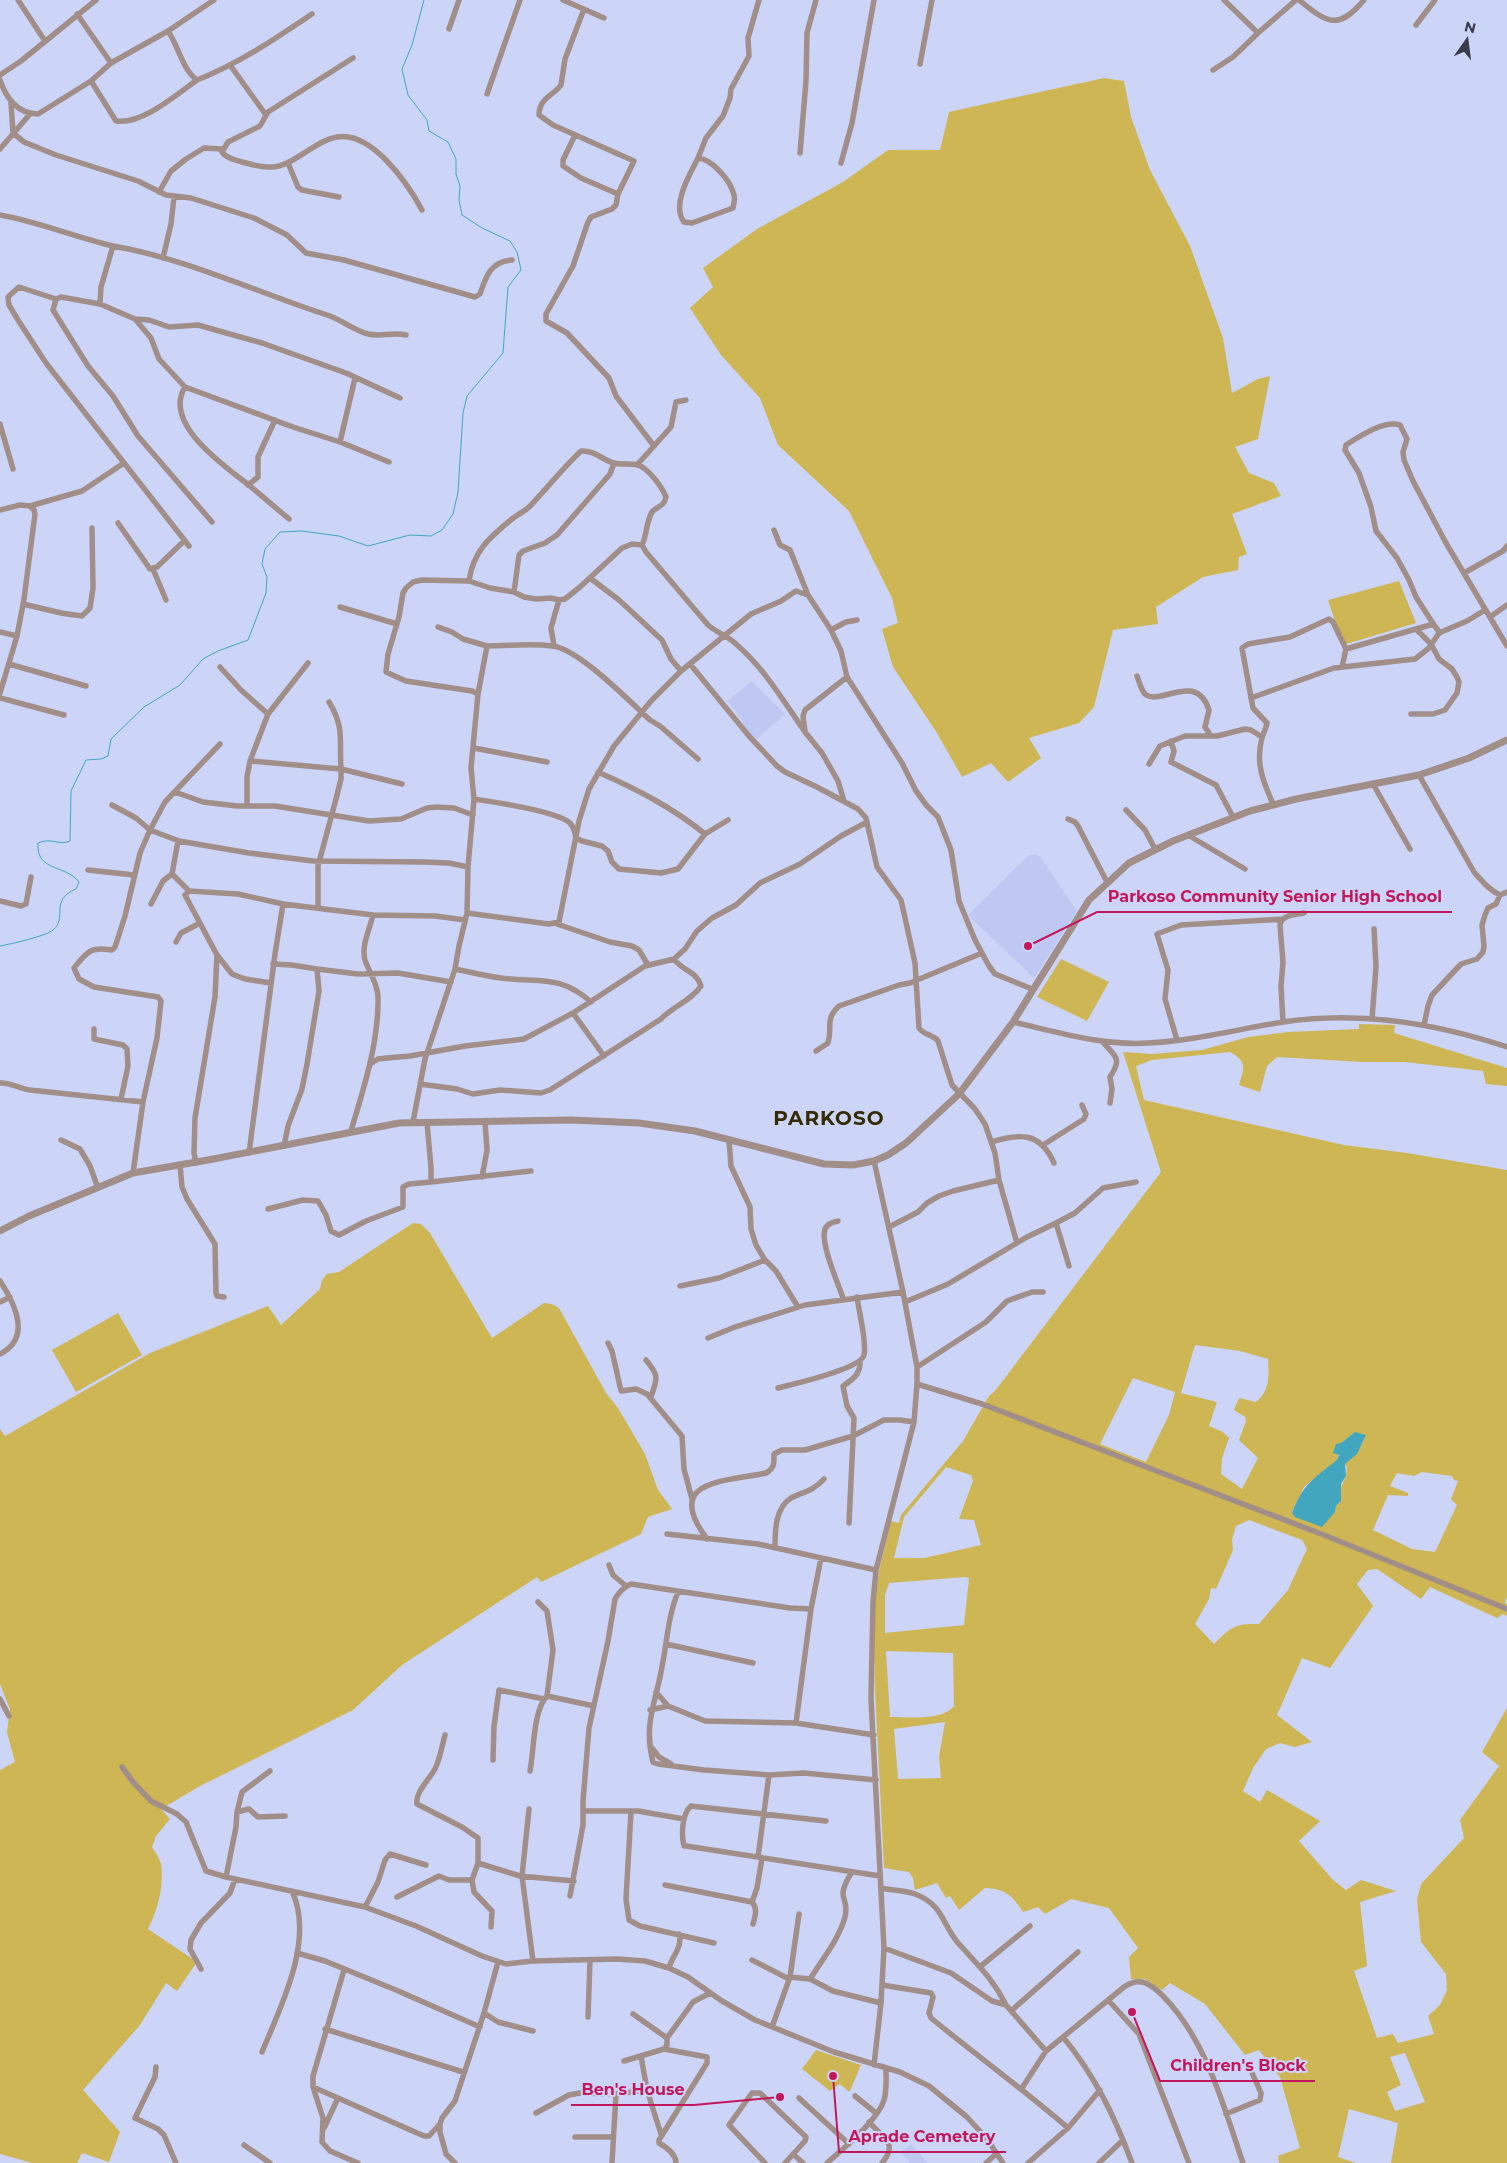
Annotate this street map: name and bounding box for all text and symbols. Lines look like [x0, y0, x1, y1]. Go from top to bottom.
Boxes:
north arrow [1442, 15, 1492, 65]
text: N [1462, 17, 1478, 37]
callout: Parkoso Community Senior High School [1097, 881, 1452, 912]
text: Parkoso Community Senior High School [1108, 887, 1442, 906]
district label: PARKOSO [773, 1106, 885, 1130]
callout: Children's Block [1160, 2050, 1315, 2081]
text: Children's Block [1170, 2056, 1306, 2075]
callout: Ben's House [571, 2074, 694, 2105]
text: Ben's House [581, 2080, 685, 2099]
callout: Aprade Cemetery [839, 2121, 1006, 2152]
text: Aprade Cemetery [848, 2127, 996, 2146]

